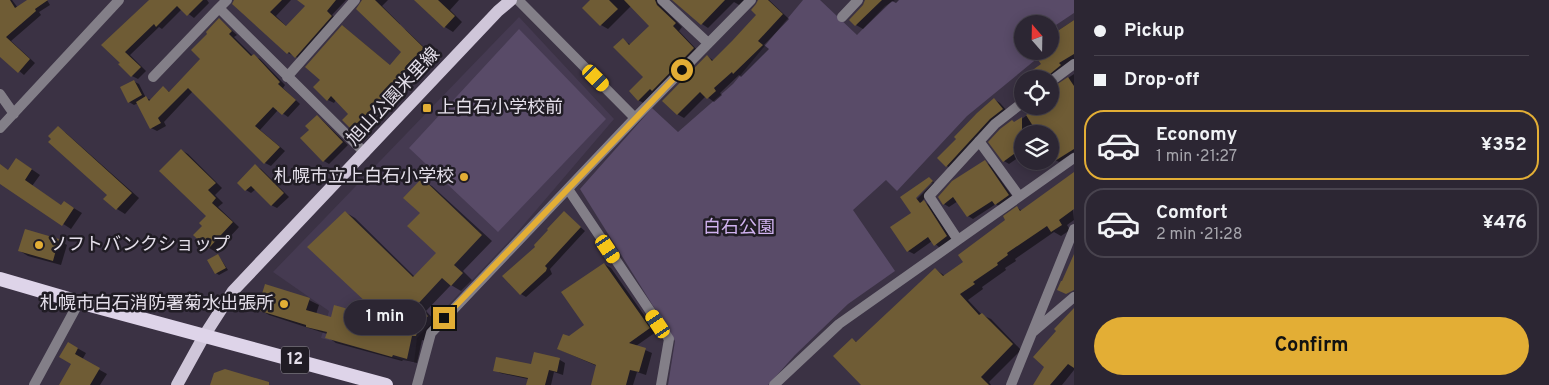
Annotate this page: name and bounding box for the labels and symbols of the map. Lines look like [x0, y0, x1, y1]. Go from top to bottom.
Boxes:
north arrow [1014, 15, 1059, 60]
street label: 旭山公園米里線 [343, 43, 445, 151]
route start [671, 59, 693, 81]
car [580, 62, 611, 94]
place label: 上白石小学校前 [437, 97, 563, 120]
marker: 上白石小学校前 [421, 102, 433, 114]
place label: 札幌市立上白石小学校 [274, 166, 454, 189]
marker: 札幌市立上白石小学校 [458, 171, 470, 183]
park label: 白石公園 [703, 217, 775, 240]
car [593, 232, 622, 266]
place label: ソフトバンクショップ [49, 234, 230, 257]
marker: ソフトバンクショップ [33, 239, 45, 251]
place label: 札幌市白石消防署菊水出張所 [40, 293, 274, 316]
marker: 札幌市白石消防署菊水出張所 [278, 298, 290, 310]
callout: 1 min [344, 300, 426, 336]
route end [433, 307, 455, 329]
car [643, 307, 672, 341]
road number: 12 [281, 346, 309, 374]

